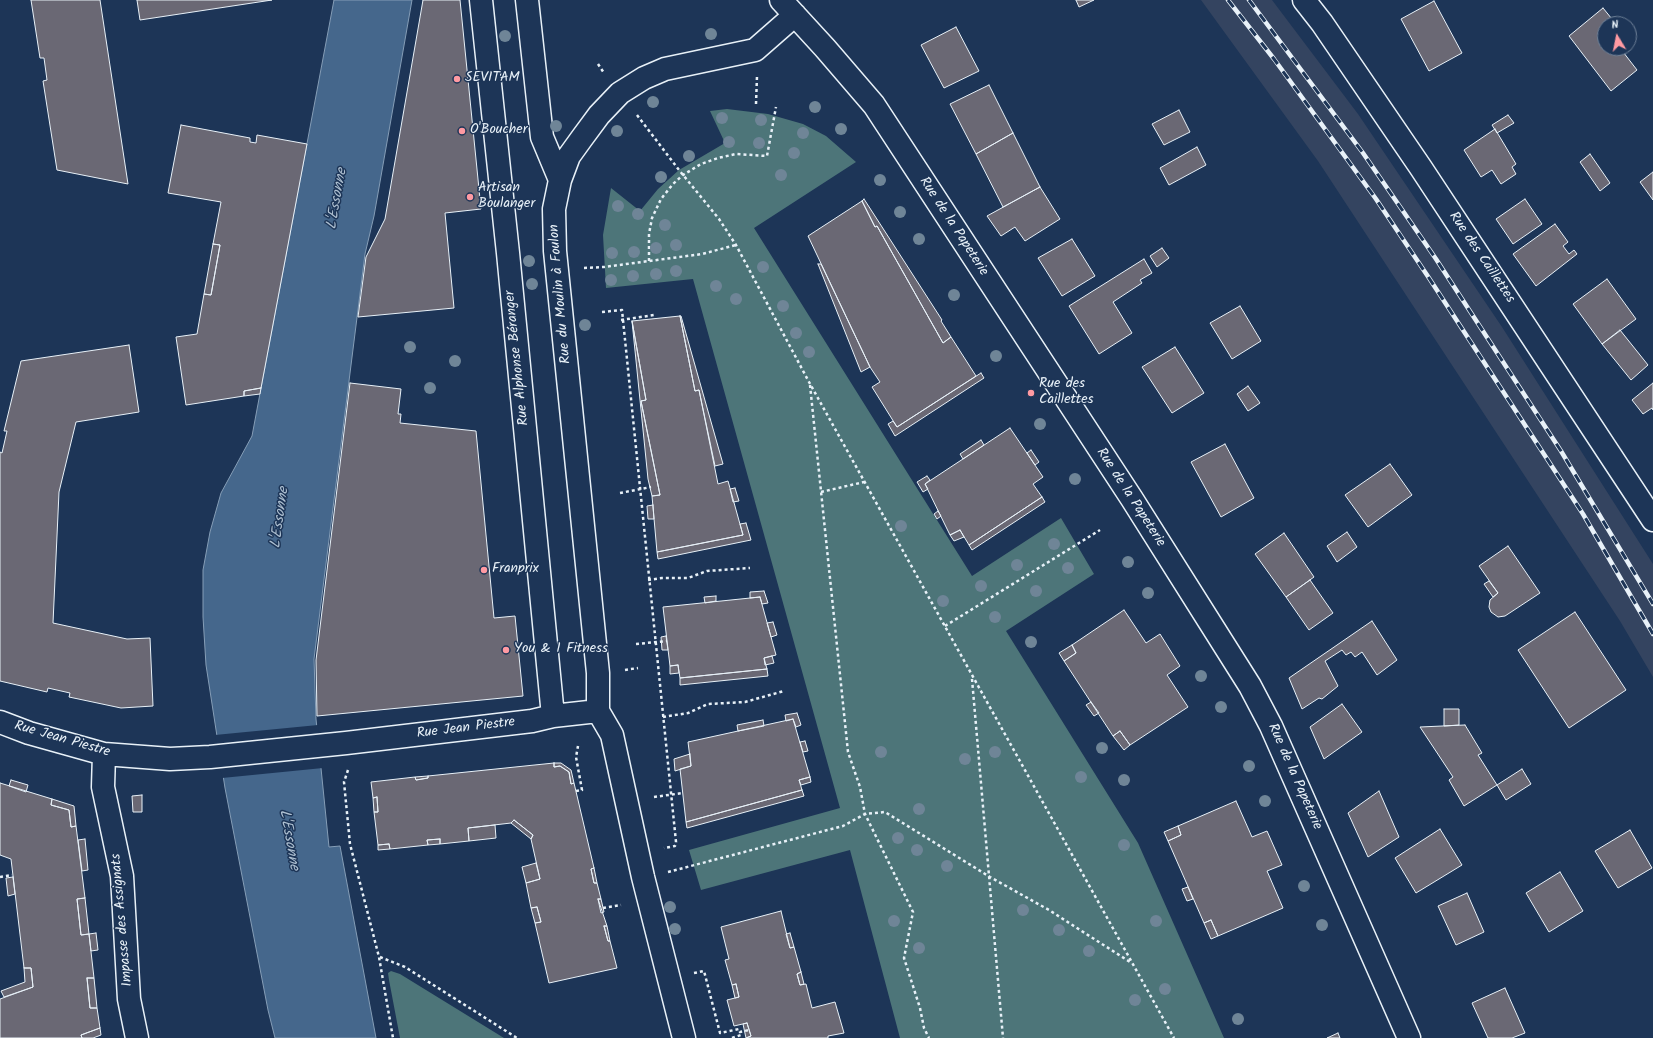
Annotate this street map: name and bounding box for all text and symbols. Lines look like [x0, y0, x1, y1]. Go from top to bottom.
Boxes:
north arrow [1597, 16, 1637, 56]
text: N [1610, 16, 1620, 35]
place label: SEVITAM [465, 71, 519, 87]
marker: SEVITAM [452, 74, 462, 84]
place label: O'Boucher [470, 123, 527, 139]
marker: O'Boucher [457, 126, 467, 136]
water label: L'Essonne [324, 167, 352, 231]
street label: Rue de la Papeterie [915, 174, 991, 280]
place label: Artisan Boulanger [478, 181, 535, 214]
marker: Artisan Boulanger [465, 192, 475, 202]
street label: Rue des Caillettes [1444, 209, 1518, 307]
street label: Rue du Moulin à Foulon [547, 224, 575, 364]
street label: Rue Alphonse Béranger [503, 290, 533, 426]
place label: Rue des Caillettes [1039, 377, 1094, 410]
marker: Rue des Caillettes [1026, 388, 1036, 398]
street label: Rue de la Papeterie [1092, 445, 1168, 551]
water label: L'Essonne [268, 486, 294, 550]
place label: Franprix [492, 562, 539, 578]
marker: Franprix [479, 565, 489, 575]
place label: You & I Fitness [514, 642, 608, 658]
marker: You & I Fitness [501, 645, 511, 655]
street label: Rue Jean Piestre [416, 715, 516, 743]
street label: Rue Jean Piestre [12, 718, 112, 762]
street label: Rue de la Papeterie [1263, 721, 1325, 833]
water label: L'Essonne [274, 808, 302, 872]
street label: Impasse des Assignats [109, 853, 137, 987]

